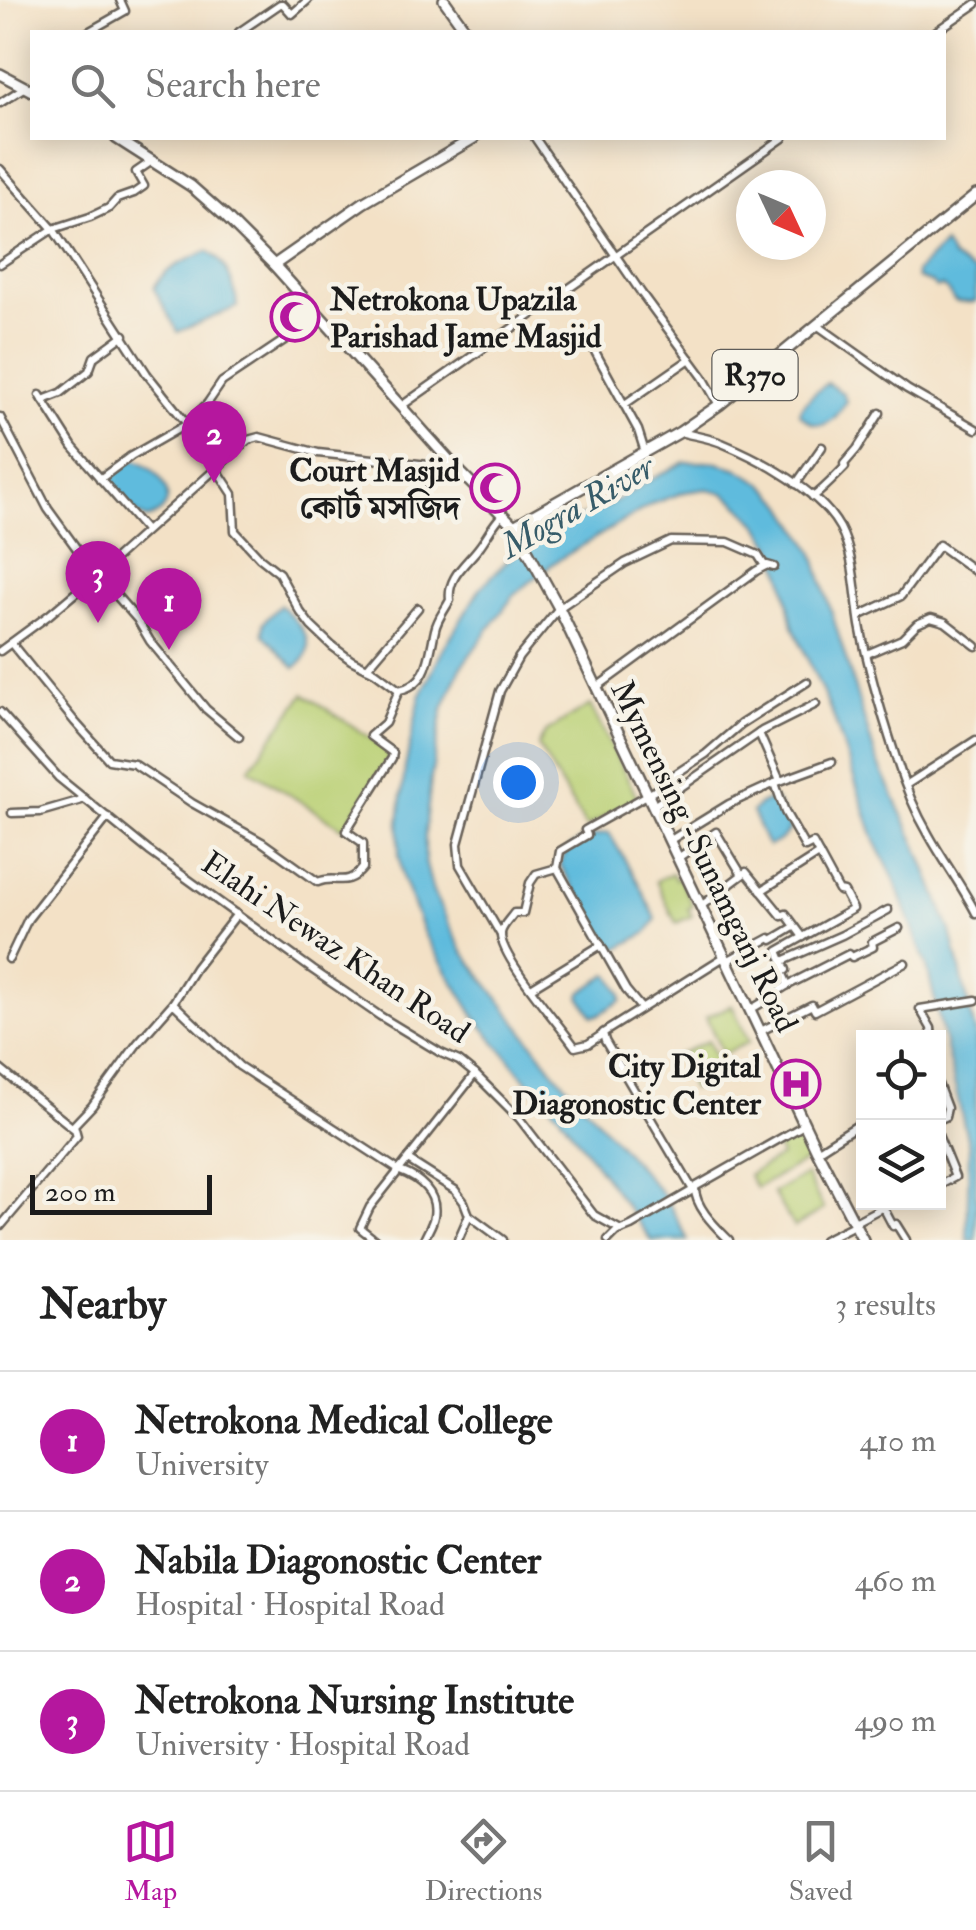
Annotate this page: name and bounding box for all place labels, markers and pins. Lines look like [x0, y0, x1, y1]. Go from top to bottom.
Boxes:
place label: Netrokona Upazila Parishad Jame Masjid [329, 280, 602, 357]
mosque icon: Netrokona Upazila Parishad Jame Masjid [269, 291, 321, 343]
pin: 2 [182, 400, 246, 483]
place label: Court Masjid কোর্ট মসজিদ [289, 451, 461, 528]
mosque icon: Court Masjid কোর্ট মসজিদ [469, 462, 521, 514]
pin: 3 [66, 540, 130, 623]
pin: 1 [136, 568, 202, 650]
place label: City Digital Diagonostic Center [512, 1047, 762, 1124]
hospital icon: City Digital Diagonostic Center [770, 1058, 822, 1110]

